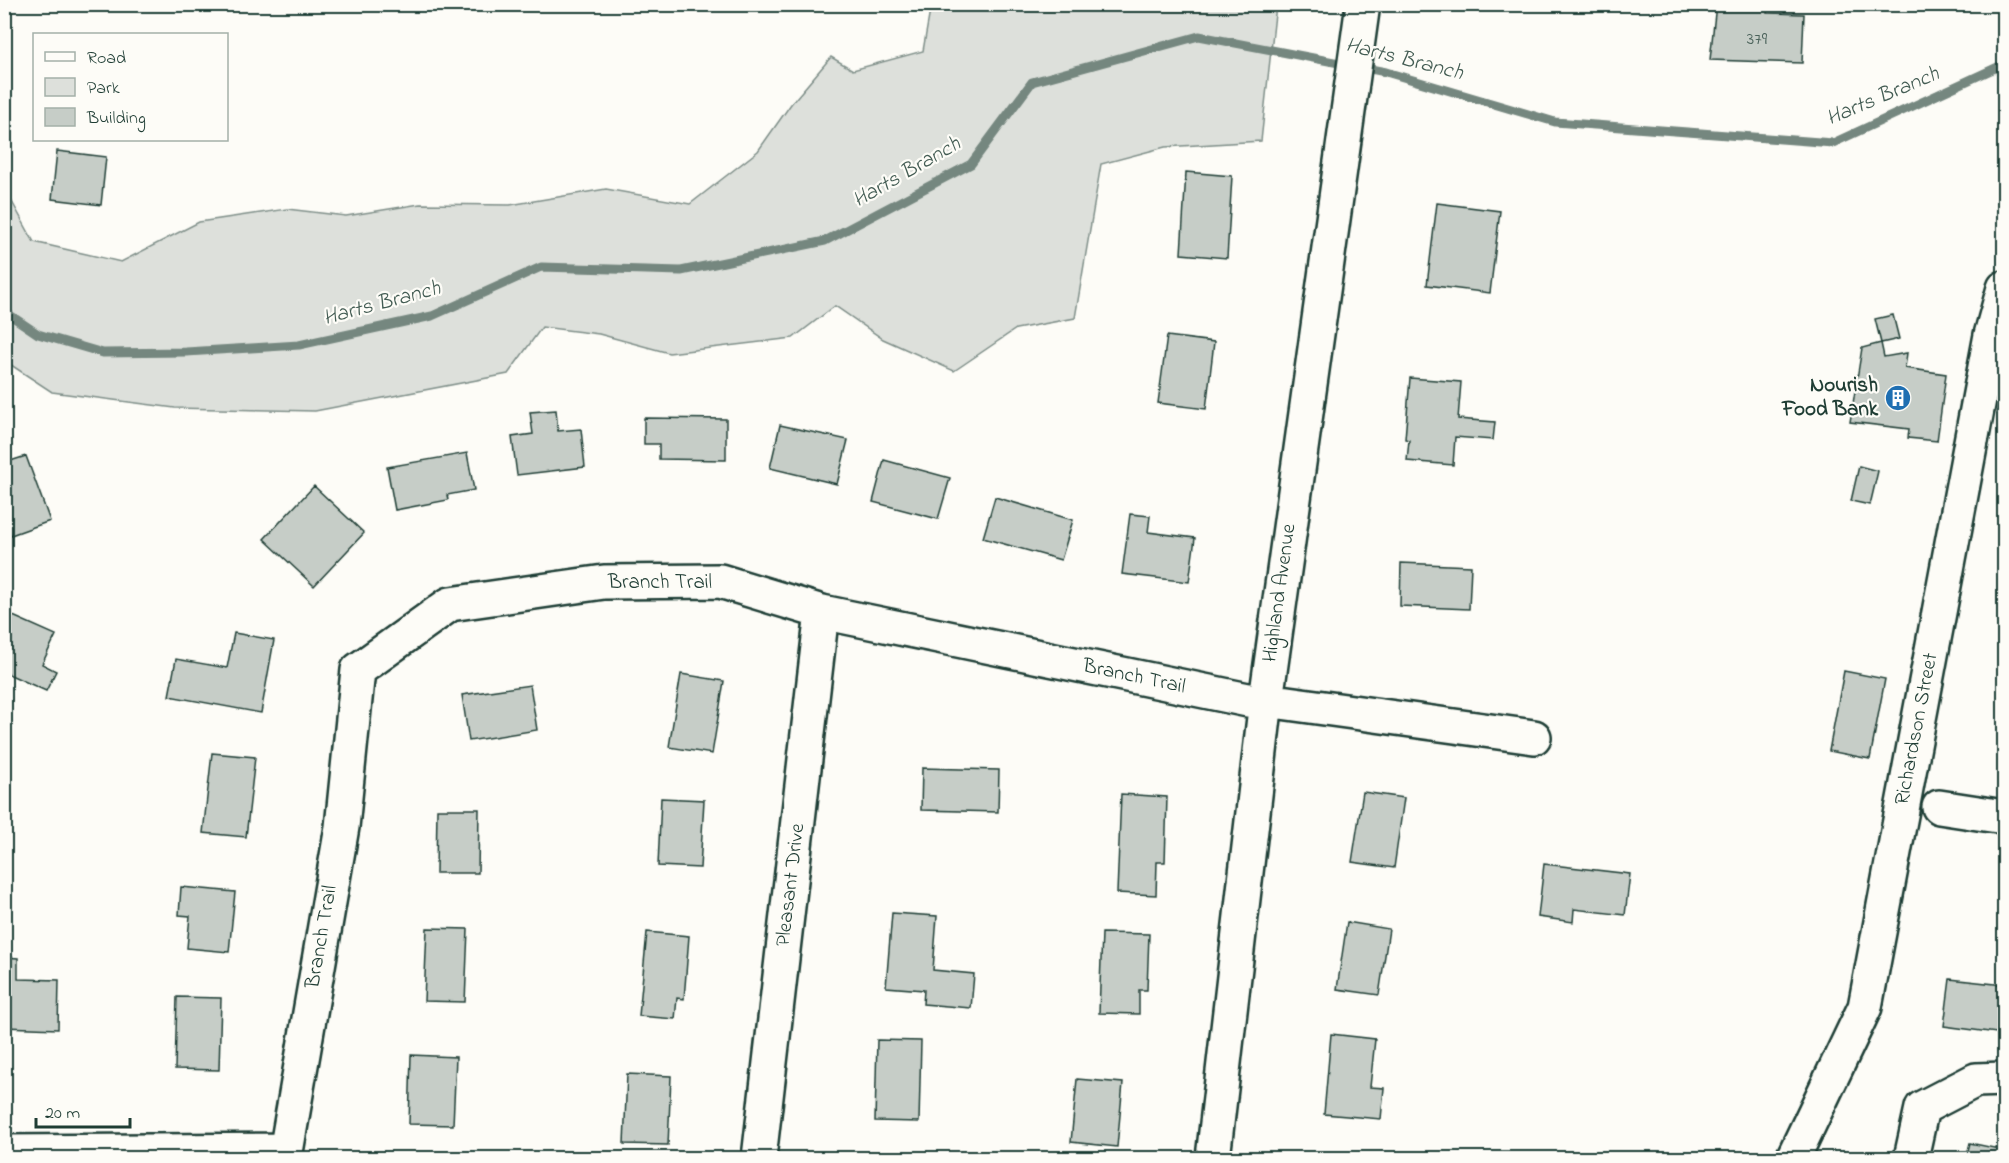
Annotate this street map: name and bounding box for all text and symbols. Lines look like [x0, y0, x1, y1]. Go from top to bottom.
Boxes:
house number: 379 [1747, 27, 1768, 53]
water label: Harts Branch [1342, 30, 1467, 90]
legend [33, 33, 228, 141]
text: Road [87, 46, 126, 72]
water label: Harts Branch [1821, 59, 1945, 135]
text: Park [87, 76, 120, 102]
text: Building [86, 106, 146, 133]
water label: Harts Branch [847, 129, 967, 217]
water label: Harts Branch [320, 273, 445, 335]
place label: Nourish Food Bank [1781, 371, 1879, 425]
building icon: Nourish Food Bank [1883, 383, 1913, 413]
street label: Highland Avenue [1255, 521, 1307, 665]
street label: Branch Trail [607, 568, 712, 598]
street label: Richardson Street [1888, 650, 1946, 808]
street label: Branch Trail [1079, 651, 1188, 702]
street label: Pleasant Drive [769, 821, 813, 948]
street label: Branch Trail [298, 883, 346, 992]
scale bar [36, 1091, 130, 1129]
text: 20 m [45, 1101, 80, 1127]

